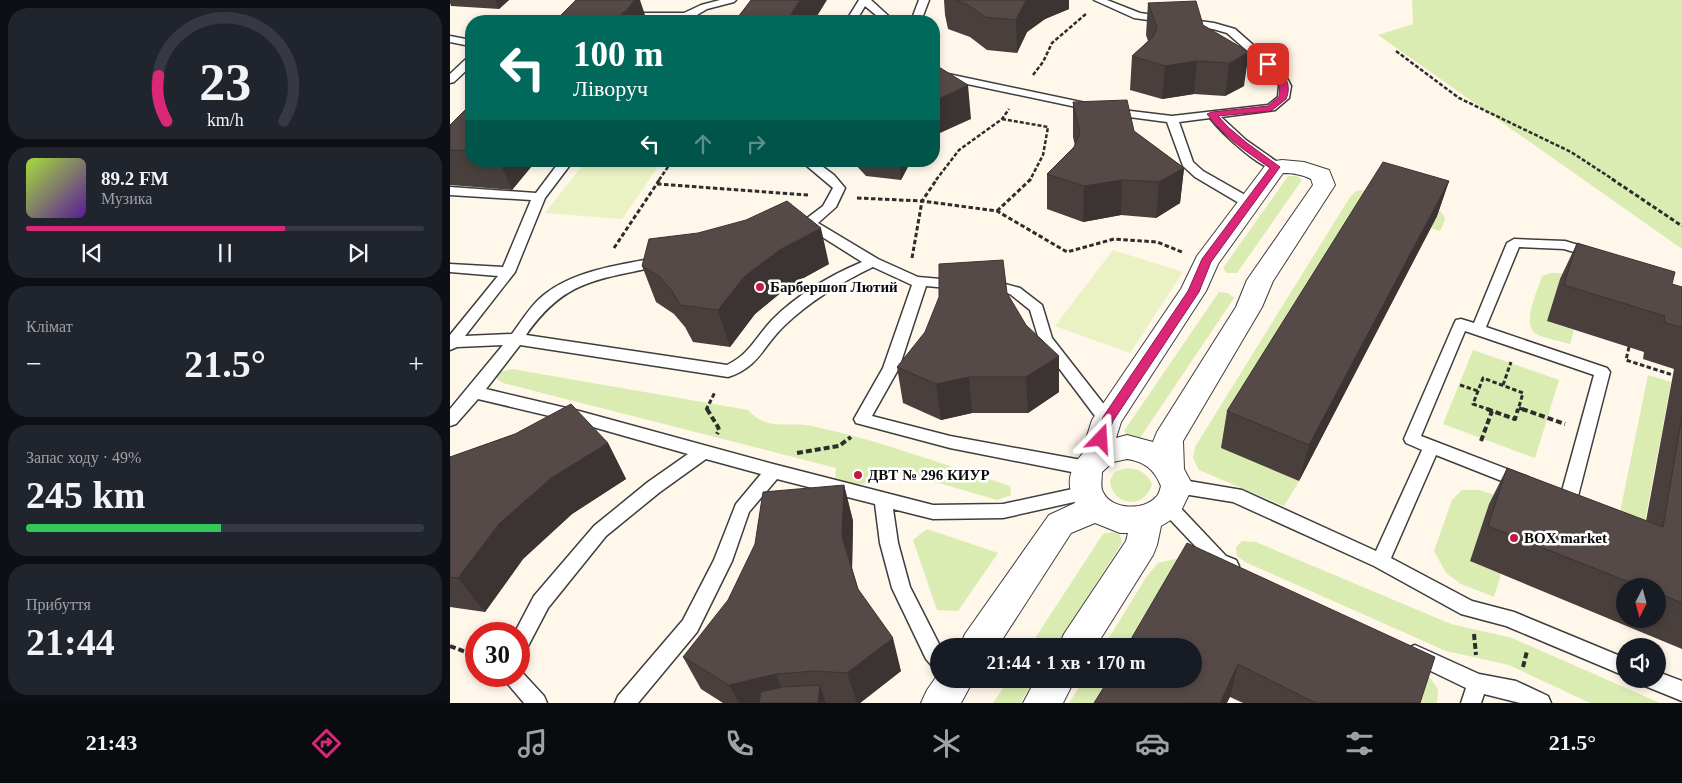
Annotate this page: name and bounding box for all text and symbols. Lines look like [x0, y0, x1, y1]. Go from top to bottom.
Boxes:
icon: left [490, 35, 555, 100]
text: 100 m [573, 35, 663, 74]
pin [1247, 43, 1289, 85]
icon: arrive [1254, 50, 1282, 78]
text: 23 [199, 54, 251, 111]
text: Ліворуч [573, 76, 648, 101]
text: km/h [207, 110, 243, 130]
icon: left [636, 130, 664, 158]
icon: ahead [689, 130, 717, 158]
icon: right [742, 130, 770, 158]
text: 89.2 FM [101, 168, 169, 189]
text: Музика [101, 190, 152, 207]
icon: previous [78, 239, 106, 267]
icon: pause [211, 239, 239, 267]
icon: next [344, 239, 372, 267]
place label: Барбершоп Лютий [770, 279, 898, 295]
marker: Барбершоп Лютий [754, 281, 766, 293]
text: Клімат [26, 318, 73, 335]
text: 21.5° [184, 343, 266, 385]
text: − [26, 348, 42, 379]
text: + [408, 348, 424, 379]
position arrow [1074, 412, 1126, 464]
text: Запас ходу · 49% [26, 449, 141, 466]
place label: ДВТ № 296 КИУР [868, 467, 990, 483]
marker: ДВТ № 296 КИУР [852, 469, 864, 481]
text: 245 km [26, 474, 145, 516]
place label: BOX market [1524, 530, 1607, 546]
marker: BOX market [1508, 532, 1520, 544]
north arrow [1616, 578, 1666, 628]
map controls [1616, 578, 1666, 688]
text: Прибуття [26, 596, 91, 613]
text: 21:44 [26, 621, 115, 663]
speed limit sign: 30 [465, 622, 530, 687]
button: sound [1616, 638, 1666, 688]
text: 21:44 · 1 хв · 170 m [986, 652, 1146, 673]
icon: directions [309, 726, 344, 761]
icon: music [515, 726, 550, 761]
icon: phone [722, 726, 757, 761]
icon: climate [929, 726, 964, 761]
icon: car [1135, 726, 1170, 761]
icon: filters [1342, 726, 1377, 761]
text: 21:43 [86, 730, 137, 755]
text: 21.5° [1549, 730, 1596, 755]

